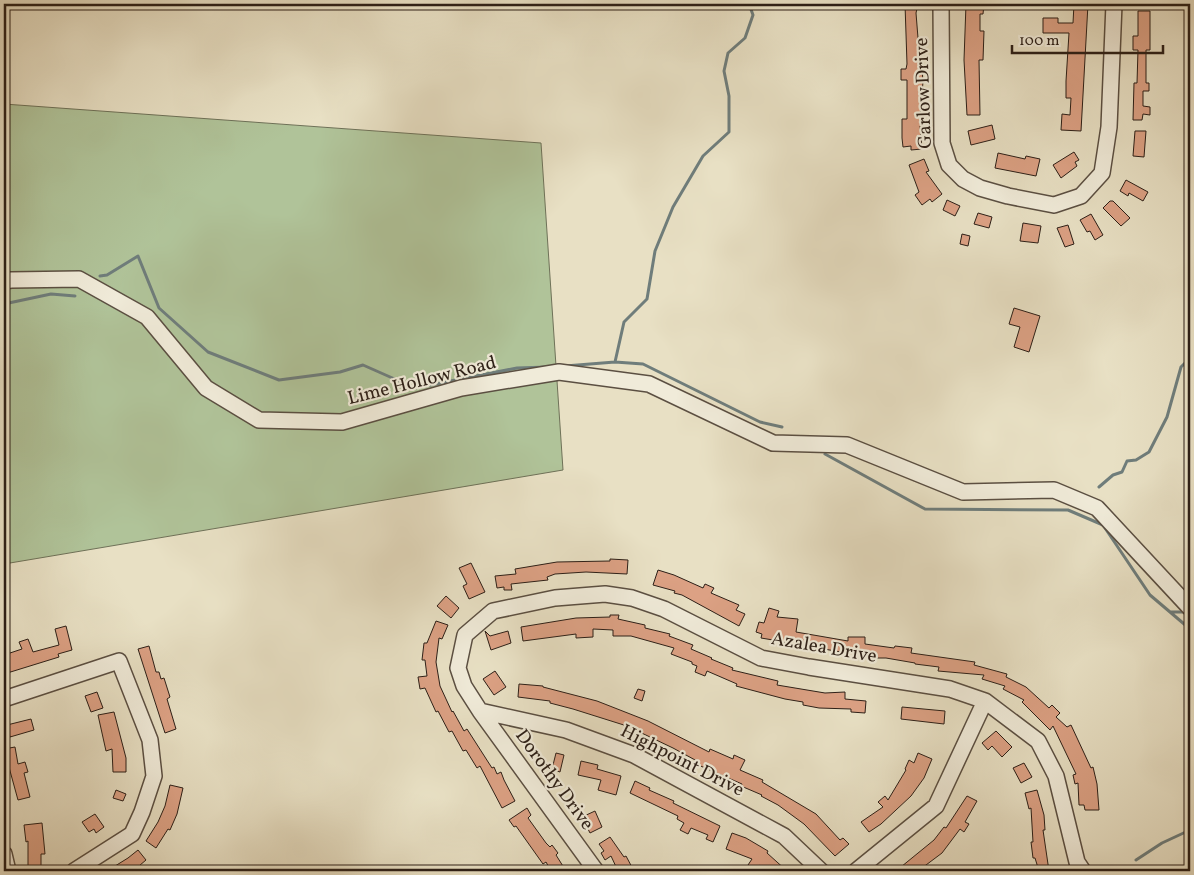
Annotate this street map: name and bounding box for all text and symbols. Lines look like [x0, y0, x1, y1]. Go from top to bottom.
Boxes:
scale bar [1012, 22, 1163, 54]
text: 100 m [1019, 31, 1059, 52]
street label: Garlow Drive [909, 37, 939, 149]
street label: Lime Hollow Road [345, 350, 499, 412]
street label: Azalea Drive [769, 626, 879, 670]
street label: Highpoint Drive [616, 719, 748, 803]
street label: Dorothy Drive [508, 724, 600, 836]

